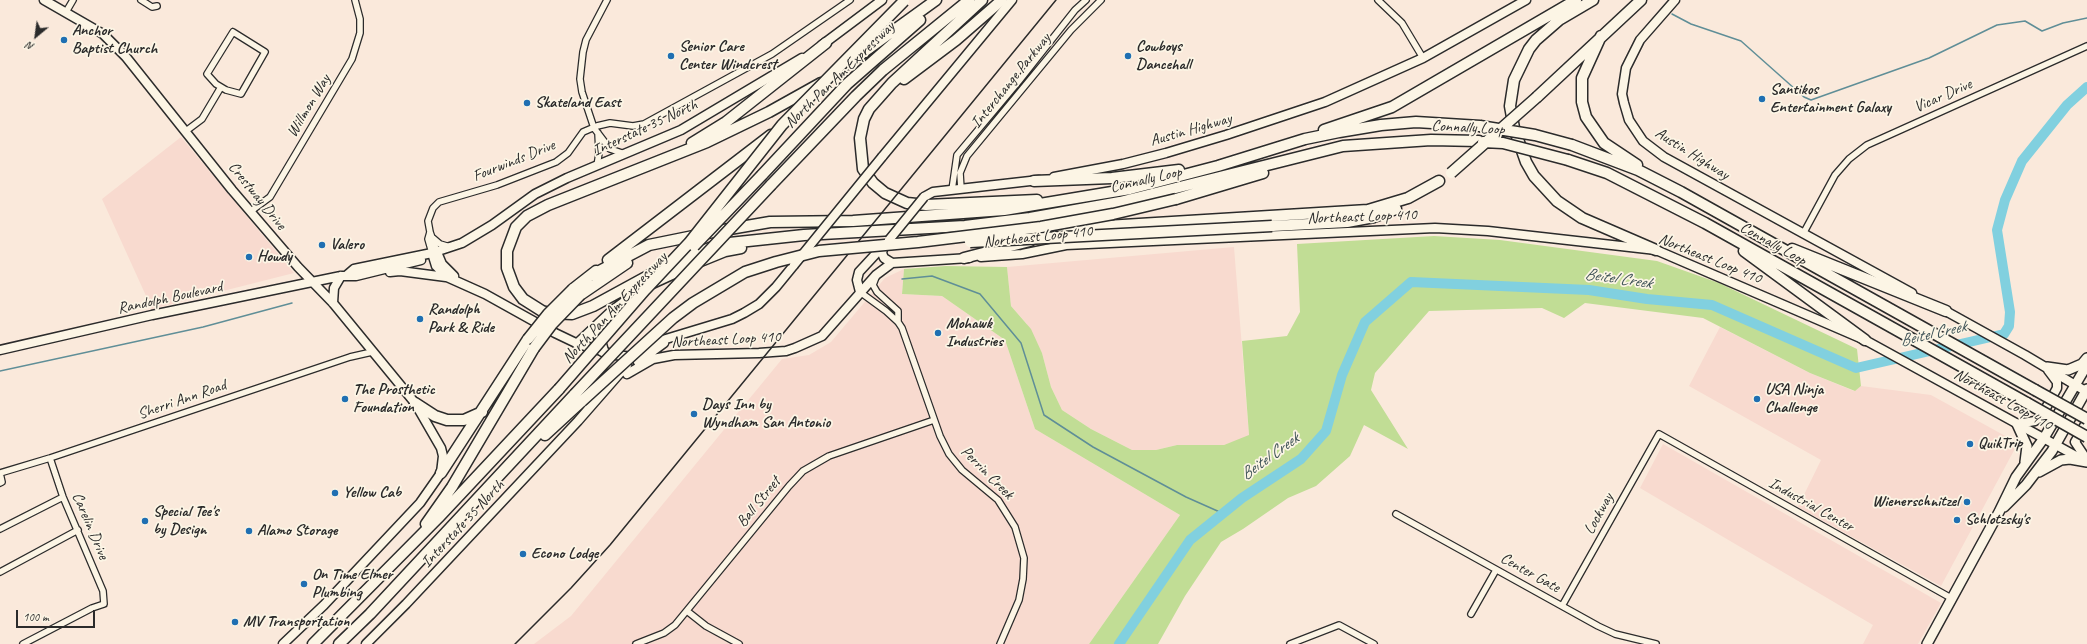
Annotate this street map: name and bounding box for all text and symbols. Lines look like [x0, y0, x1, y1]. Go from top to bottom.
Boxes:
north arrow [16, 16, 56, 56]
street label: North Pan Am Expressway [781, 18, 899, 132]
place label: Anchor Baptist Church [72, 21, 157, 59]
street label: Interchange Parkway [967, 30, 1055, 132]
marker: Anchor Baptist Church [59, 35, 69, 45]
place label: Senior Care Center Windcrest [679, 37, 777, 75]
place label: Cowboys Dancehall [1136, 37, 1191, 75]
text: N [24, 39, 37, 54]
marker: Senior Care Center Windcrest [666, 51, 676, 61]
marker: Cowboys Dancehall [1123, 51, 1133, 61]
street label: Willmon Way [283, 71, 335, 141]
street label: Vicar Drive [1911, 75, 1975, 117]
place label: Santikos Entertainment Galaxy [1770, 80, 1891, 118]
place label: Skateland East [535, 93, 621, 113]
marker: Santikos Entertainment Galaxy [1757, 94, 1767, 104]
street label: Interstate 35 North [590, 95, 700, 161]
marker: Skateland East [522, 98, 532, 108]
street label: Austin Highway [1148, 109, 1234, 151]
street label: Connally Loop [1431, 117, 1505, 139]
street label: Austin Highway [1651, 124, 1733, 184]
street label: Fourwinds Drive [470, 136, 558, 186]
street label: Crestway Drive [224, 158, 290, 234]
street label: Connally Loop [1108, 162, 1184, 198]
street label: Northeast Loop 410 [1307, 205, 1417, 229]
street label: Connally Loop [1736, 218, 1810, 270]
street label: Northeast Loop 410 [983, 222, 1093, 252]
street label: Northeast Loop 410 [1656, 230, 1764, 288]
place label: Valero [330, 235, 364, 255]
marker: Valero [317, 240, 327, 250]
place label: Howdy [257, 247, 292, 267]
street label: North Pan Am Expressway [558, 248, 672, 368]
marker: Howdy [244, 252, 254, 262]
water label: Beitel Creek [1583, 264, 1653, 294]
street label: Randolph Boulevard [116, 278, 224, 318]
place label: Randolph Park & Ride [428, 300, 494, 338]
marker: Randolph Park & Ride [415, 314, 425, 324]
place label: Mohawk Industries [946, 314, 1003, 352]
water label: Beitel Creek [1898, 317, 1968, 351]
street label: Northeast Loop 410 [671, 328, 781, 352]
marker: Mohawk Industries [933, 328, 943, 338]
street label: Northeast Loop 410 [1950, 365, 2056, 435]
street label: Sherri Ann Road [135, 376, 229, 424]
place label: The Prosthetic Foundation [353, 380, 435, 418]
place label: USA Ninja Challenge [1765, 380, 1823, 418]
marker: The Prosthetic Foundation [340, 394, 350, 404]
marker: USA Ninja Challenge [1752, 394, 1762, 404]
place label: Days Inn by Wyndham San Antonio [702, 395, 830, 433]
marker: Days Inn by Wyndham San Antonio [689, 409, 699, 419]
water label: Beitel Creek [1237, 429, 1303, 485]
place label: QuikTrip [1978, 434, 2022, 454]
marker: QuikTrip [1965, 439, 1975, 449]
street label: Perrin Creek [956, 442, 1018, 504]
street label: Ball Street [733, 473, 785, 531]
street label: Industrial Center [1765, 474, 1857, 536]
street label: Interstate 35 North [417, 476, 509, 572]
place label: Yellow Cab [343, 483, 401, 503]
marker: Yellow Cab [330, 488, 340, 498]
street label: Carelin Drive [67, 490, 113, 562]
street label: Lockway [1580, 490, 1618, 538]
place label: Wienerschnitzel [1872, 492, 1959, 512]
marker: Wienerschnitzel [1962, 497, 1972, 507]
place label: Special Tee's by Design [153, 502, 219, 540]
place label: Schlotzsky's [1965, 510, 2029, 530]
marker: Schlotzsky's [1952, 515, 1962, 525]
marker: Special Tee's by Design [140, 516, 150, 526]
place label: Alamo Storage [257, 521, 337, 541]
marker: Alamo Storage [244, 526, 254, 536]
place label: Econo Lodge [531, 544, 598, 564]
marker: Econo Lodge [518, 549, 528, 559]
street label: Center Gate [1497, 549, 1563, 597]
place label: On Time Elmer Plumbing [312, 565, 392, 603]
marker: On Time Elmer Plumbing [299, 579, 309, 589]
scale bar [18, 602, 97, 628]
text: 100 m [23, 609, 49, 625]
place label: MV Transportation [243, 612, 349, 632]
marker: MV Transportation [230, 617, 240, 627]

